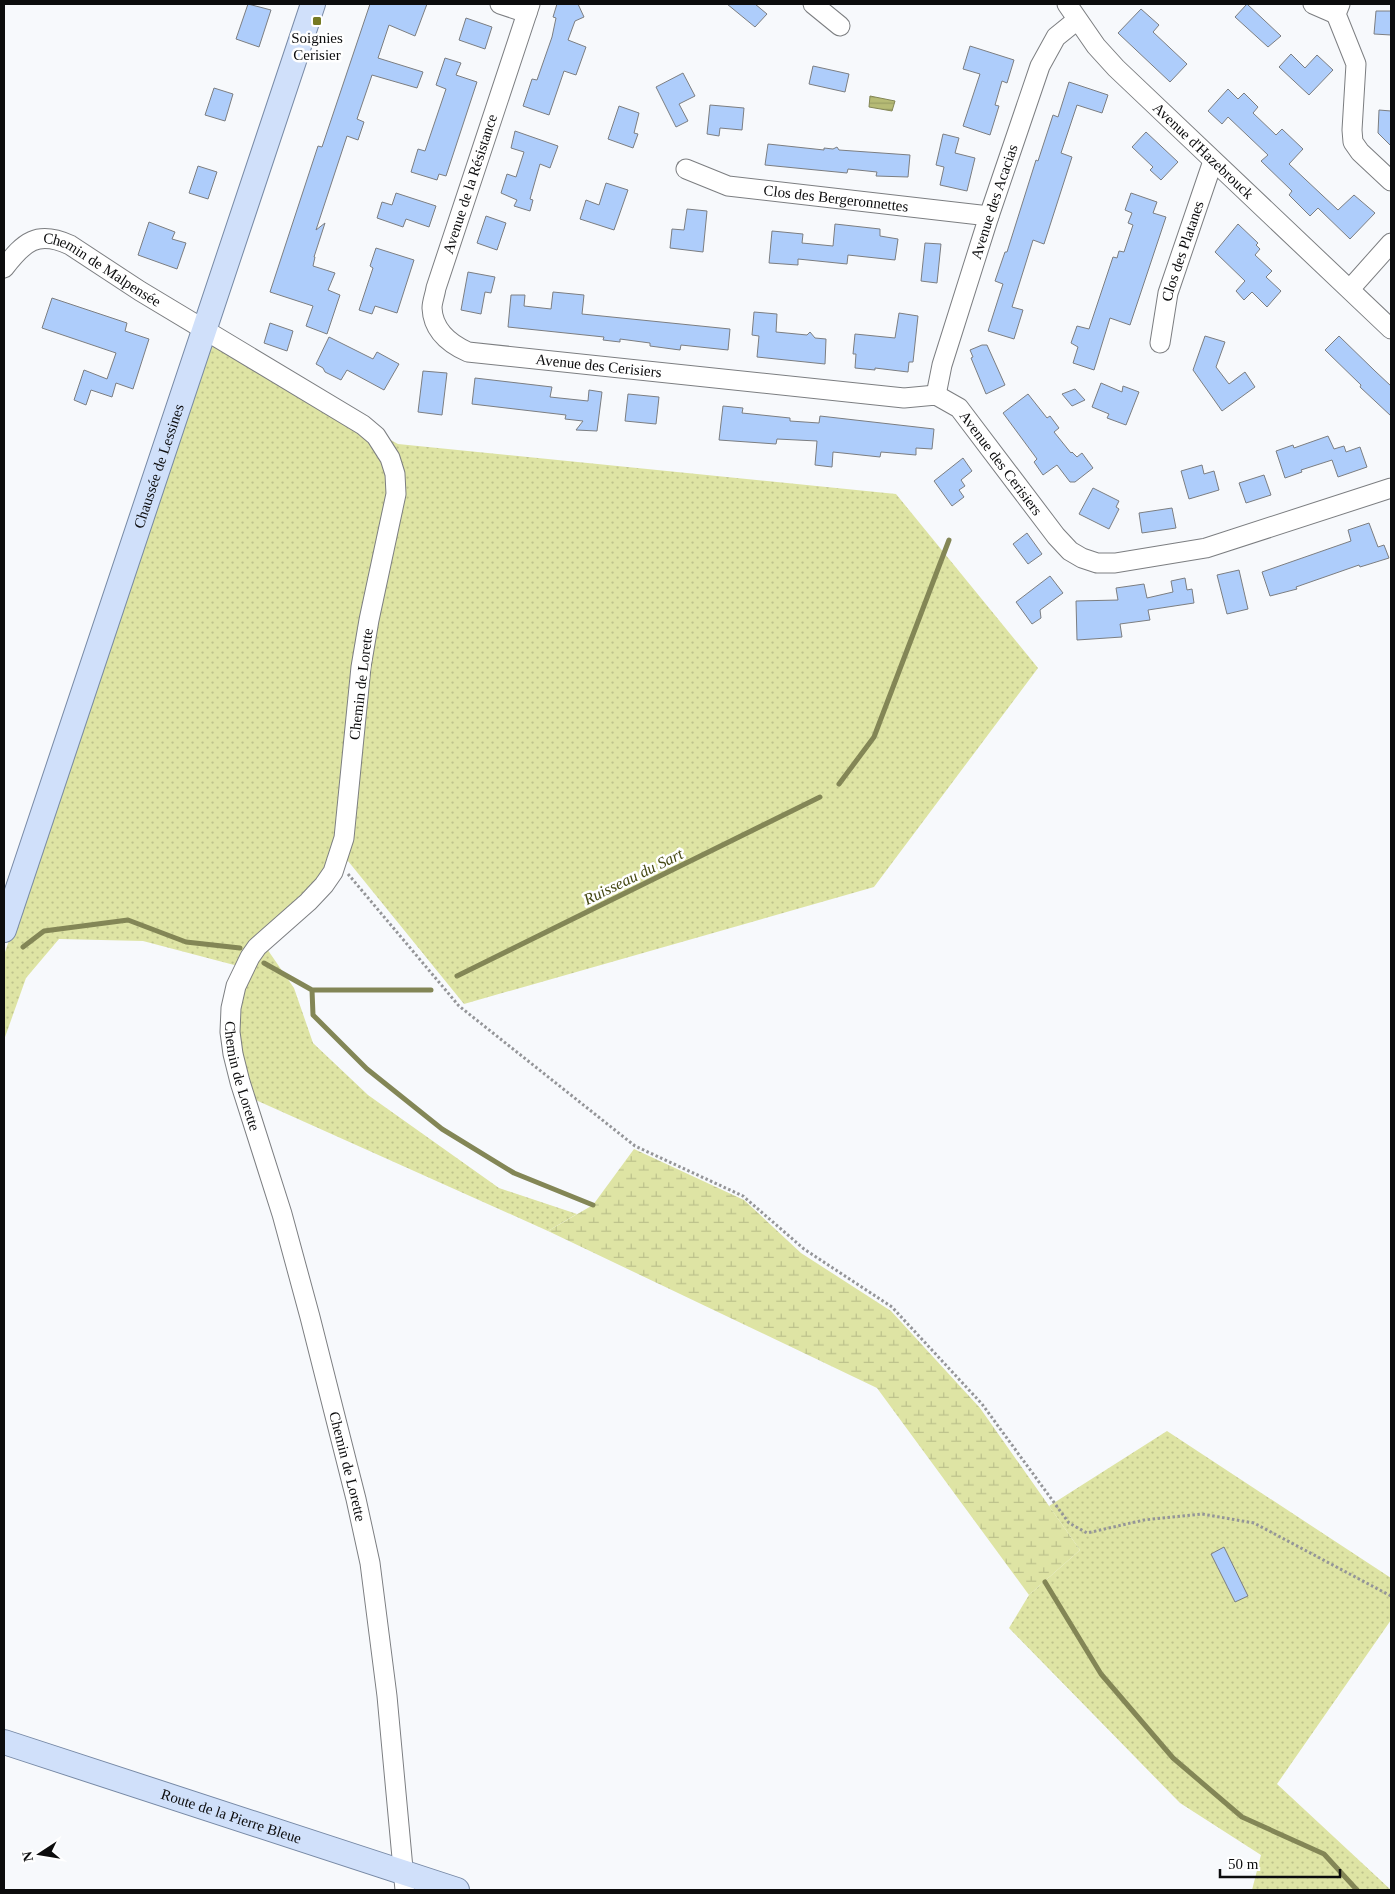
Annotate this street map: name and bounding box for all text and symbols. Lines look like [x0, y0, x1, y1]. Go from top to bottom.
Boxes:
marker: Soignies Cerisier [311, 15, 323, 27]
place label: Soignies Cerisier [291, 30, 343, 63]
street label: Avenue d'Hazebrouck [1150, 100, 1257, 202]
street label: Avenue de la Résistance [440, 112, 500, 256]
street label: Avenue des Acacias [968, 142, 1021, 261]
street label: Clos des Bergeronnettes [763, 182, 909, 215]
street label: Clos des Platanes [1159, 199, 1207, 302]
street label: Chemin de Malpensée [43, 230, 164, 310]
street label: Avenue des Cerisiers [535, 351, 662, 380]
street label: Chaussée de Lessines [131, 402, 187, 530]
street label: Avenue des Cerisiers [956, 408, 1046, 519]
street label: Chemin de Lorette [346, 627, 376, 741]
water label: Ruisseau du Sart [580, 845, 686, 908]
street label: Chemin de Lorette [222, 1021, 263, 1133]
street label: Chemin de Lorette [326, 1410, 369, 1523]
street label: Route de la Pierre Bleue [159, 1786, 304, 1847]
north arrow [15, 1829, 65, 1879]
scale bar [1220, 1846, 1340, 1878]
text: N [19, 1850, 36, 1863]
text: 50 m [1228, 1856, 1259, 1872]

